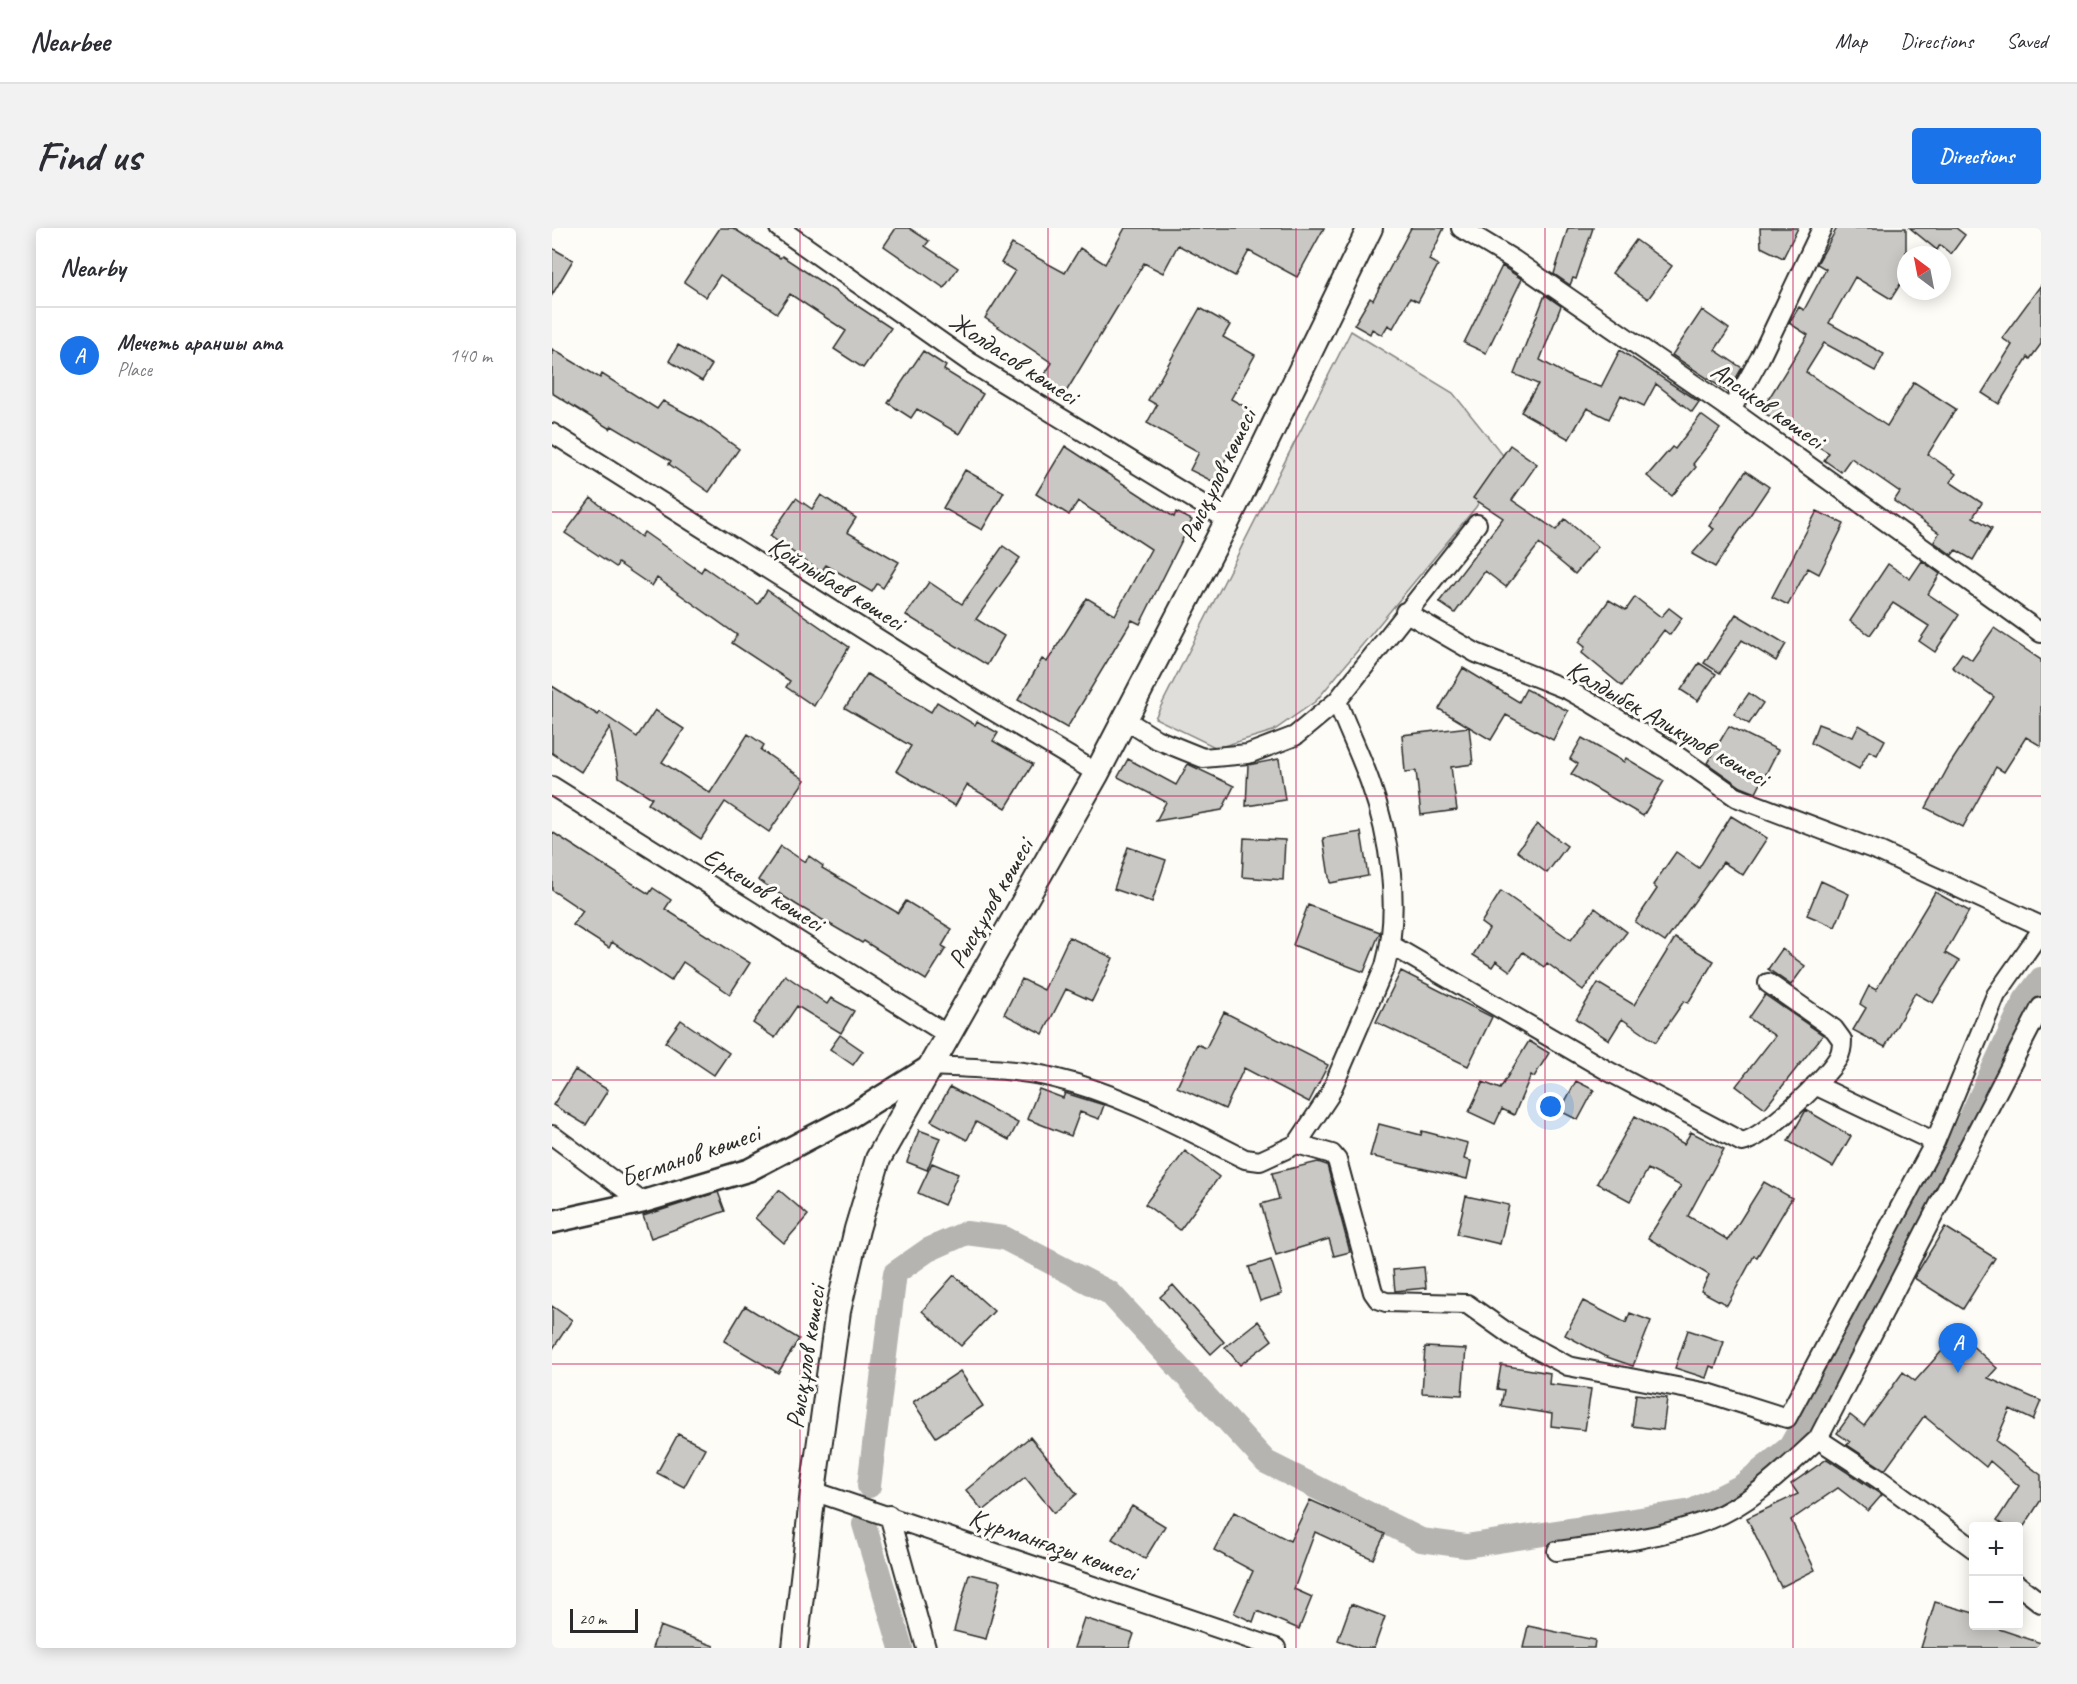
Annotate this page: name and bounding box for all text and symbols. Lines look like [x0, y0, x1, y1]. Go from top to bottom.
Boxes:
text: Nearbee [30, 24, 110, 59]
text: Map [1835, 28, 1867, 54]
text: Directions [1900, 28, 1973, 54]
text: Saved [2006, 28, 2047, 54]
button: Directions [1912, 128, 2041, 184]
text: Find us [36, 130, 141, 183]
north arrow [1897, 246, 1951, 300]
text: Nearby [60, 251, 125, 284]
street label: Жолдасов көшесі [943, 304, 1087, 414]
text: Мечеть араншы ата [117, 329, 282, 357]
text: A [74, 343, 85, 368]
text: 140 m [449, 343, 492, 368]
street label: Апсиков көшесі [1705, 354, 1833, 458]
text: Place [117, 357, 152, 382]
street label: Рысқұлов көшесі [1171, 400, 1265, 547]
street label: Қойлыбаев көшесі [762, 528, 914, 640]
street label: Қалдыбек Аликулов көшесі [1561, 652, 1777, 796]
street label: Рысқұлов көшесі [940, 830, 1042, 974]
street label: Еркешов көшесі [697, 839, 833, 941]
your location [1536, 1092, 1565, 1121]
street label: Бегманов көшесі [616, 1115, 767, 1195]
street label: Рысқұлов көшесі [778, 1280, 834, 1431]
pin: A [1938, 1324, 1978, 1373]
street label: Құрманғазы көшесі [965, 1500, 1144, 1590]
map controls [1969, 1522, 2023, 1630]
button: + [1969, 1522, 2023, 1576]
button: − [1969, 1576, 2023, 1630]
scale bar [570, 1606, 638, 1634]
text: 20 m [579, 1609, 606, 1629]

